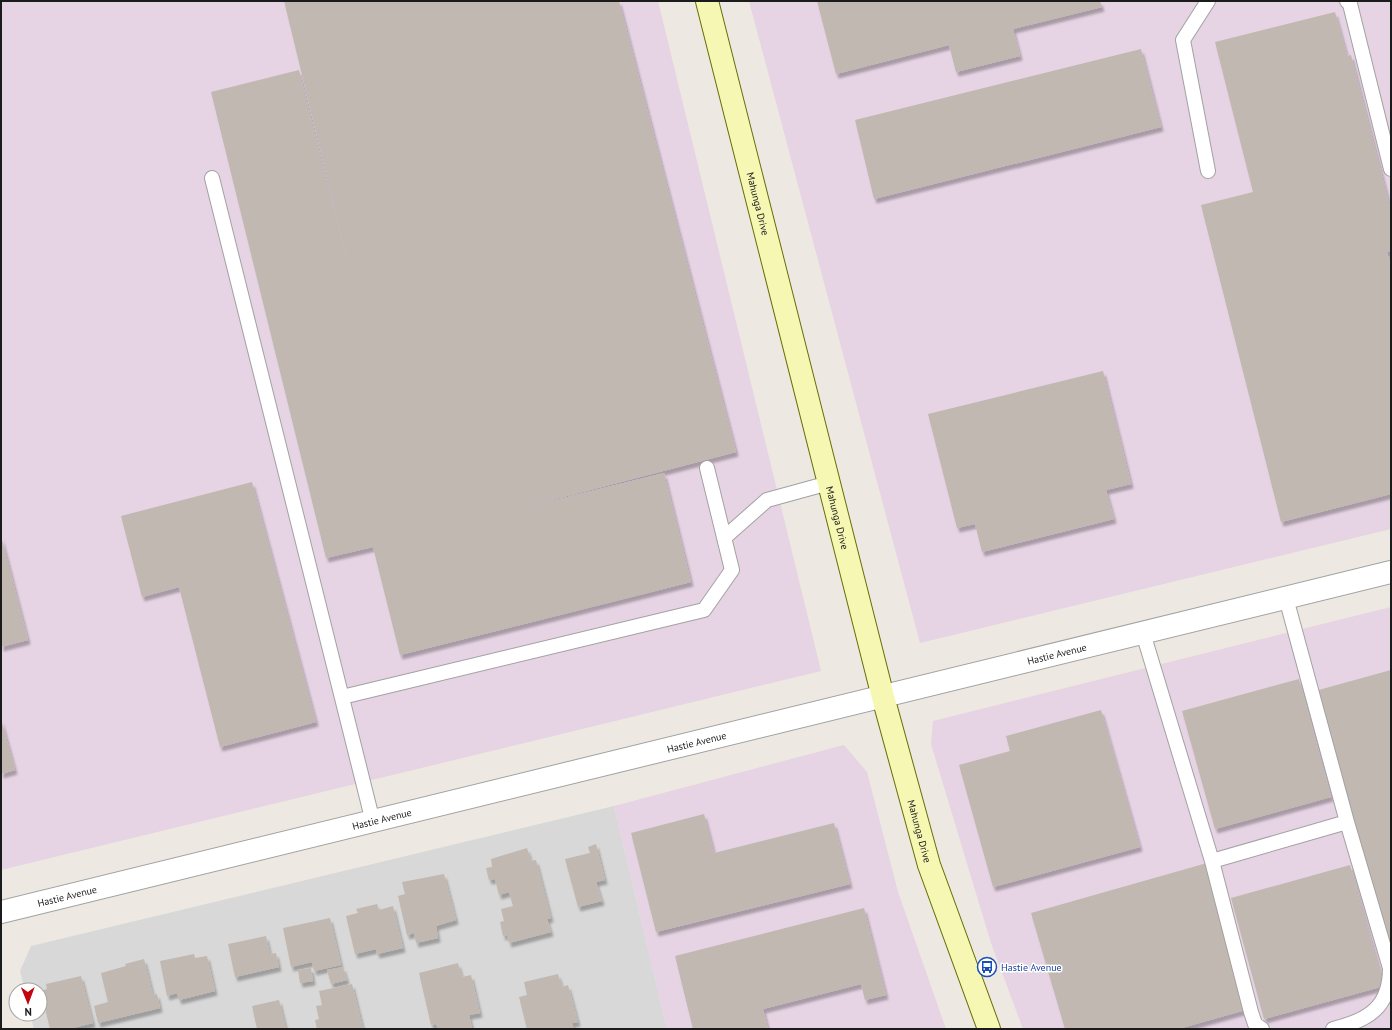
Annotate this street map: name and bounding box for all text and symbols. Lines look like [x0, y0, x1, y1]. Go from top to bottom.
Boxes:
street label: Mahunga Drive [744, 171, 772, 237]
street label: Mahunga Drive [823, 485, 852, 551]
street label: Hastie Avenue [1026, 640, 1088, 667]
street label: Hastie Avenue [665, 728, 728, 755]
street label: Mahunga Drive [905, 798, 935, 864]
street label: Hastie Avenue [351, 805, 413, 832]
street label: Hastie Avenue [36, 882, 98, 909]
bus stop icon: Hastie Avenue [976, 956, 998, 978]
place label: Hastie Avenue [1001, 961, 1062, 974]
north arrow [8, 982, 48, 1022]
text: N [24, 1005, 32, 1019]

